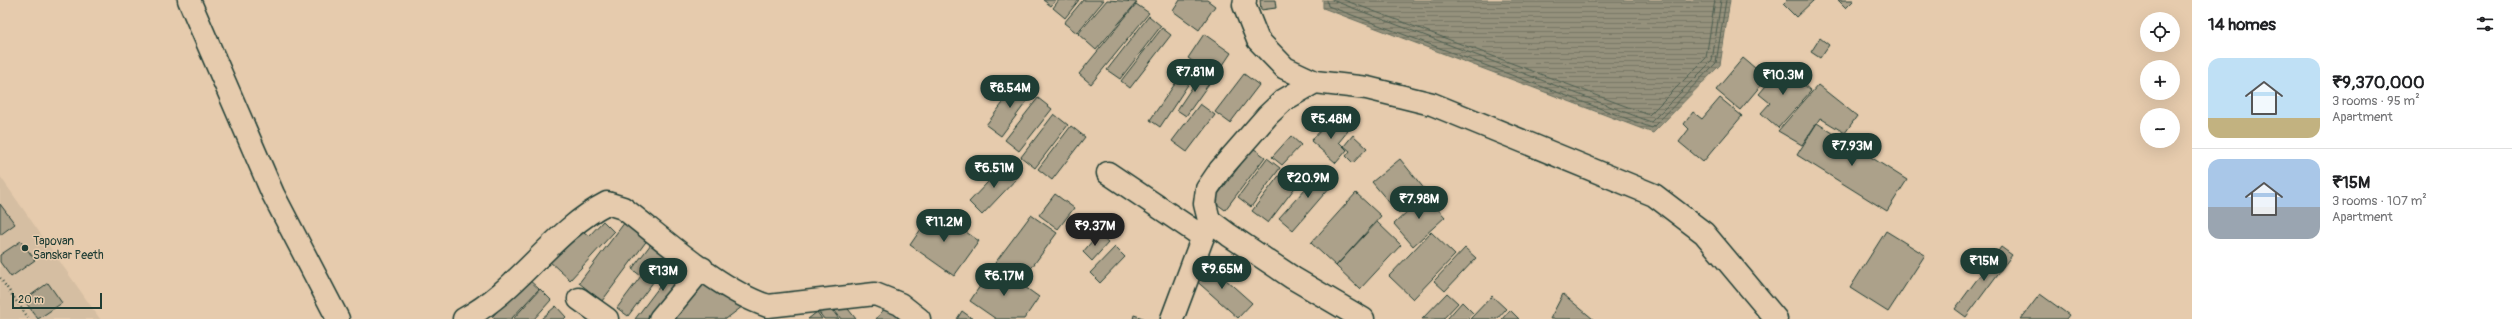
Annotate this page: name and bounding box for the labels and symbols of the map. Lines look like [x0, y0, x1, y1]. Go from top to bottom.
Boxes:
pin: ₹7.81M [1162, 59, 1228, 93]
pin: ₹10.3M [1750, 62, 1816, 96]
pin: ₹8.54M [977, 75, 1043, 109]
pin: ₹5.48M [1298, 106, 1364, 140]
pin: ₹7.93M [1819, 133, 1885, 167]
pin: ₹6.51M [961, 155, 1027, 189]
pin: ₹20.9M [1275, 165, 1341, 199]
pin: ₹7.98M [1386, 186, 1452, 220]
pin: ₹11.2M [911, 209, 977, 243]
pin: ₹9.37M [1062, 213, 1128, 247]
place label: Tapovan Sanskar Peeth [33, 234, 104, 263]
marker: Tapovan Sanskar Peeth [20, 243, 30, 253]
pin: ₹15M [1960, 248, 2008, 282]
pin: ₹9.65M [1189, 256, 1255, 290]
pin: ₹13M [639, 258, 687, 292]
pin: ₹6.17M [971, 263, 1037, 297]
scale bar [12, 291, 102, 310]

